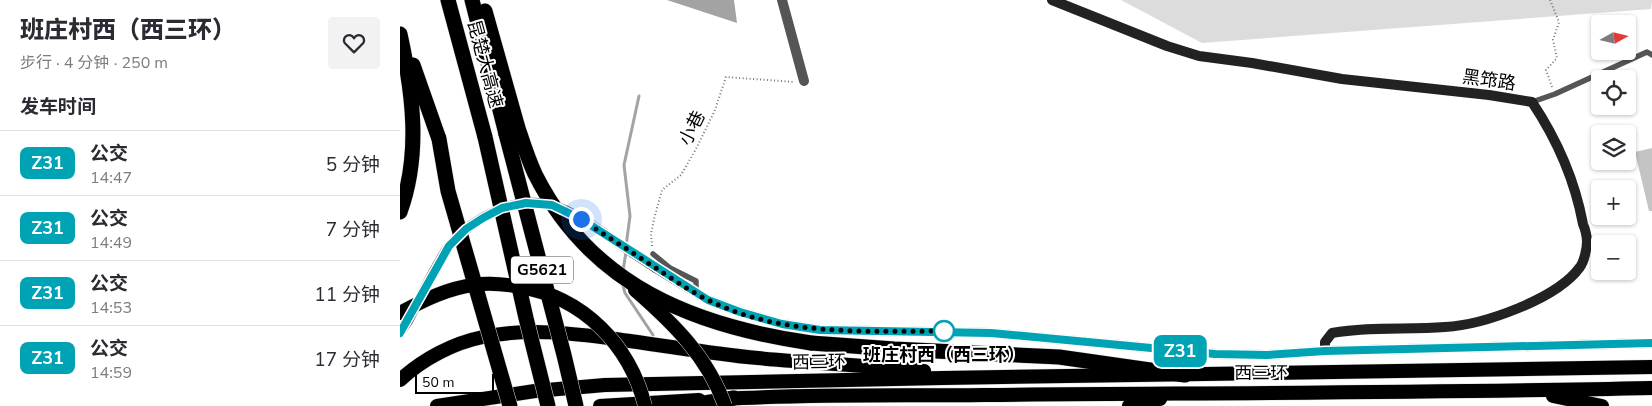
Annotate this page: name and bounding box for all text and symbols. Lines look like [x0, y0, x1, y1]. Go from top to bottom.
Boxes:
text: 班庄村西（西三环） [20, 14, 236, 46]
north arrow [1591, 15, 1636, 60]
map controls [1591, 15, 1636, 280]
button: heart [328, 17, 380, 69]
street label: 昆楚大高速 [462, 17, 508, 111]
text: 步行 · 4 分钟 · 250 m [20, 52, 168, 74]
street label: 黑筇路 [1461, 64, 1517, 96]
button: locate [1591, 70, 1636, 115]
text: 发车时间 [20, 94, 96, 120]
street label: 小巷 [673, 107, 711, 149]
button: layers [1591, 125, 1636, 170]
text: 公交 [90, 141, 128, 167]
text: Z31 [31, 151, 64, 175]
text: 5 分钟 [326, 152, 380, 178]
text: 14:47 [90, 167, 132, 189]
button: + [1591, 180, 1636, 225]
text: 公交 [90, 206, 128, 232]
your location [569, 207, 594, 232]
text: Z31 [31, 216, 64, 240]
text: 7 分钟 [326, 217, 380, 243]
text: 14:49 [90, 232, 132, 254]
button: − [1591, 235, 1636, 280]
road number: G5621 [511, 256, 573, 284]
text: 公交 [90, 271, 128, 297]
text: Z31 [31, 281, 64, 305]
text: 11 分钟 [314, 282, 380, 308]
text: 14:53 [90, 297, 132, 319]
marker: 班庄村西（西三环） [933, 320, 955, 342]
line badge: Z31 [1151, 335, 1209, 367]
text: 公交 [90, 336, 128, 362]
text: Z31 [1164, 339, 1196, 363]
place label: 班庄村西（西三环） [863, 343, 1025, 367]
text: Z31 [31, 346, 64, 370]
text: 17 分钟 [314, 347, 380, 373]
street label: 西三环 [792, 350, 846, 374]
street label: 西三环 [1234, 361, 1288, 385]
text: 14:59 [90, 362, 132, 384]
scale bar [415, 371, 494, 394]
text: 50 m [422, 373, 454, 392]

